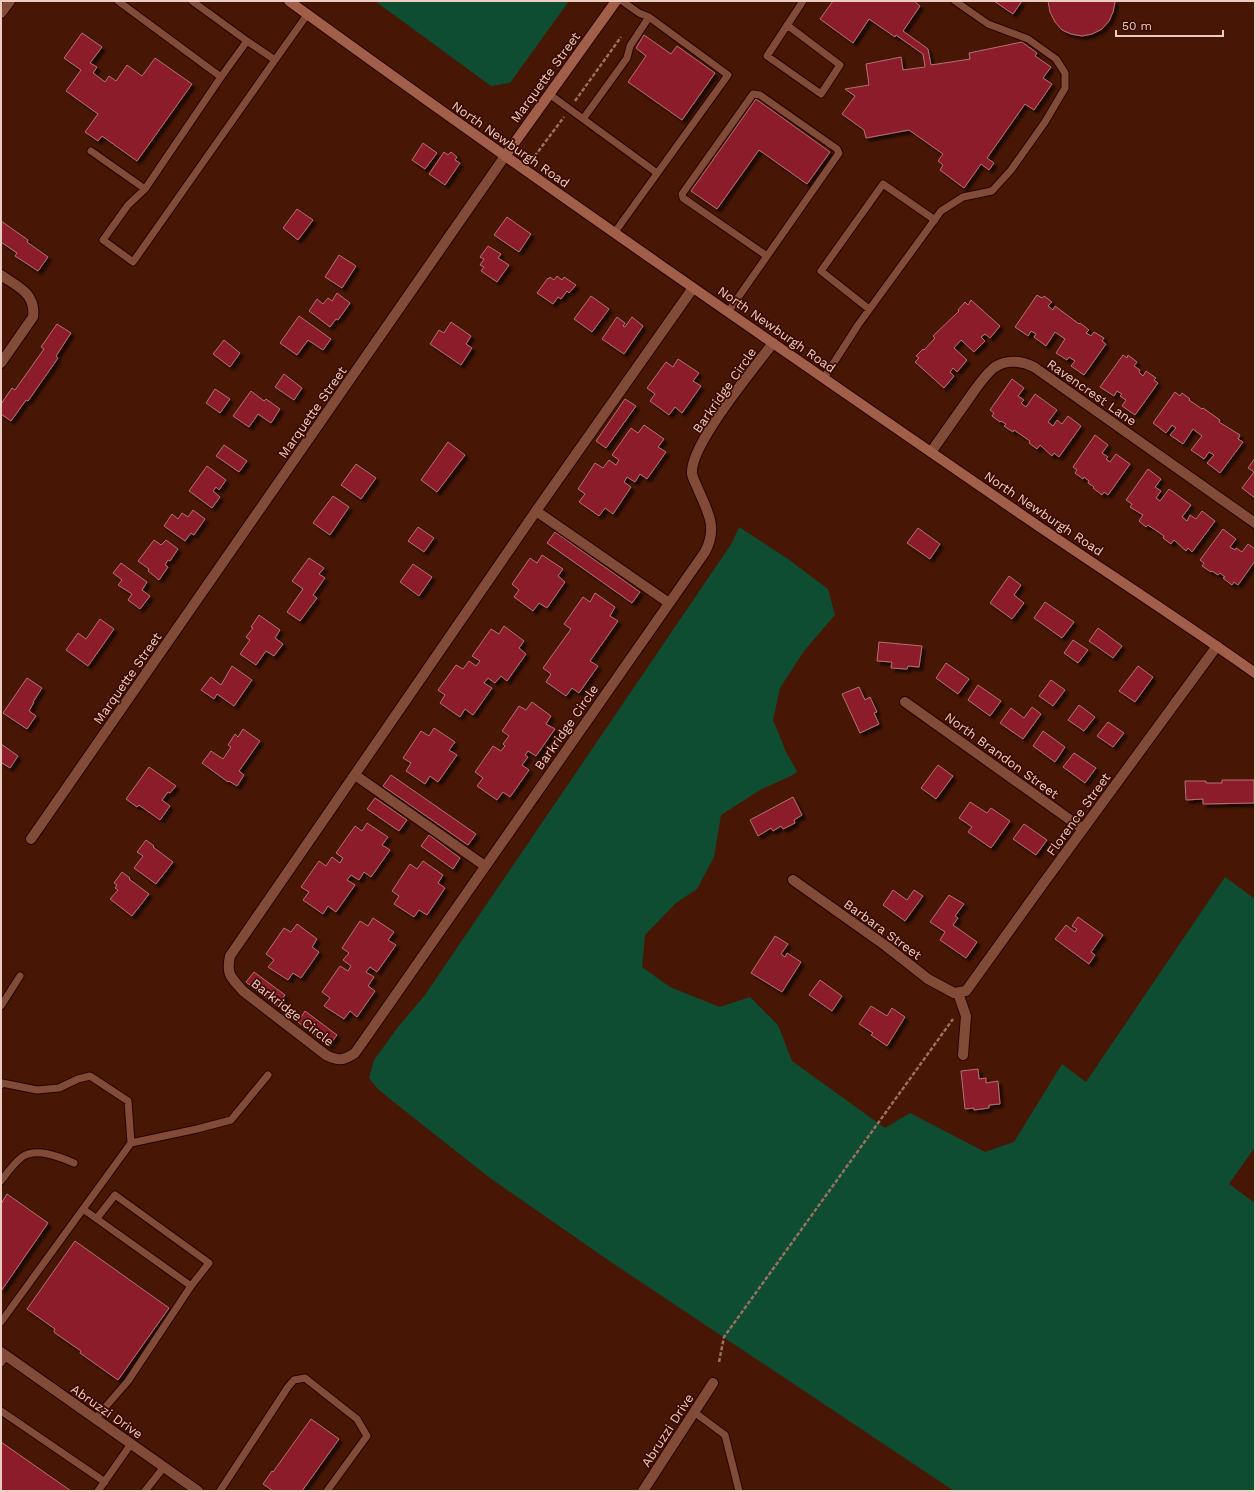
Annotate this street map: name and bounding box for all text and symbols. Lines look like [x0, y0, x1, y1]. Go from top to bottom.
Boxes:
scale bar [1116, 12, 1223, 38]
text: 50 m [1122, 19, 1152, 33]
street label: Marquette Street [508, 29, 584, 125]
street label: North Newburgh Road [449, 98, 572, 191]
street label: North Newburgh Road [715, 283, 838, 376]
street label: Barkridge Circle [689, 345, 759, 436]
street label: Ravencrest Lane [1044, 356, 1139, 429]
street label: Marquette Street [275, 363, 350, 461]
street label: North Newburgh Road [981, 468, 1106, 559]
street label: Marquette Street [90, 629, 165, 727]
street label: Barkridge Circle [531, 682, 601, 773]
street label: North Brandon Street [942, 709, 1062, 802]
street label: Florence Street [1043, 770, 1114, 859]
street label: Barbara Street [841, 896, 925, 963]
street label: Barkridge Circle [248, 976, 337, 1049]
street label: Abruzzi Drive [68, 1381, 145, 1442]
street label: Abruzzi Drive [638, 1391, 697, 1470]

